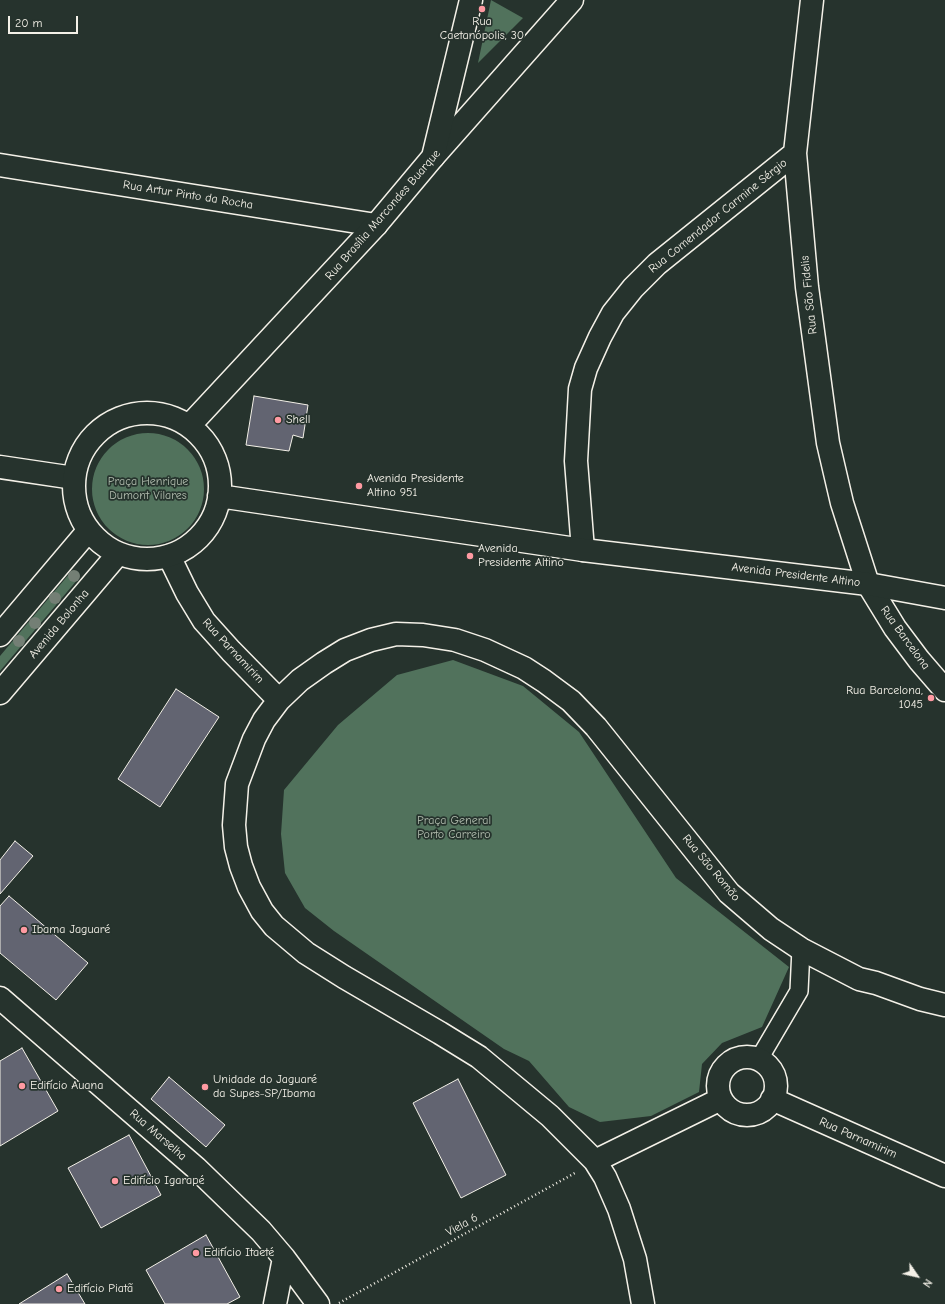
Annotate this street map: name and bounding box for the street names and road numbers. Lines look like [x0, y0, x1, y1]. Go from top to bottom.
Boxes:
street label: Rua Brasília Marcondes Buarque [322, 147, 444, 283]
street label: Rua Comendador Carmine Sérgio [646, 156, 790, 276]
street label: Rua Artur Pinto da Rocha [122, 178, 254, 212]
street label: Rua São Fidelis [798, 255, 820, 335]
street label: Avenida Presidente Altino [731, 560, 861, 590]
street label: Avenida Bolonha [26, 587, 92, 661]
street label: Rua Barcelona [877, 603, 933, 673]
street label: Rua Parnamirim [199, 616, 267, 686]
street label: Rua São Romão [679, 832, 743, 904]
street label: Rua Marselha [127, 1106, 189, 1164]
street label: Rua Parnamirim [817, 1114, 899, 1162]
street label: Viela 6 [443, 1210, 481, 1240]

